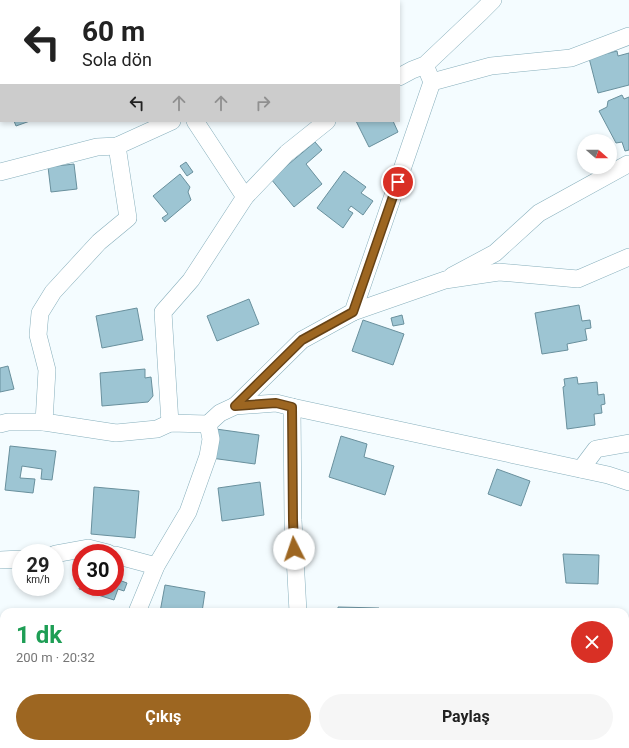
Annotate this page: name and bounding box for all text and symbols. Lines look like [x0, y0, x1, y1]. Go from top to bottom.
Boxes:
text: 60 m [82, 15, 145, 48]
icon: left [16, 16, 68, 68]
text: Sola dön [82, 49, 152, 70]
icon: left [126, 92, 148, 114]
icon: ahead [168, 92, 190, 114]
icon: ahead [210, 92, 232, 114]
icon: right [252, 92, 274, 114]
north arrow [577, 134, 617, 174]
map controls [577, 134, 617, 174]
pin [381, 165, 415, 199]
icon: arrive [387, 171, 409, 193]
position arrow [273, 528, 315, 570]
speed limit sign: 30 [72, 544, 124, 596]
text: 29 [27, 553, 49, 577]
text: km/h [26, 574, 50, 585]
text: 1 dk [16, 621, 62, 649]
button: close [571, 621, 613, 663]
text: 200 m · 20:32 [16, 650, 95, 665]
button: Çıkış [16, 694, 311, 740]
button: Paylaş [319, 694, 613, 740]

